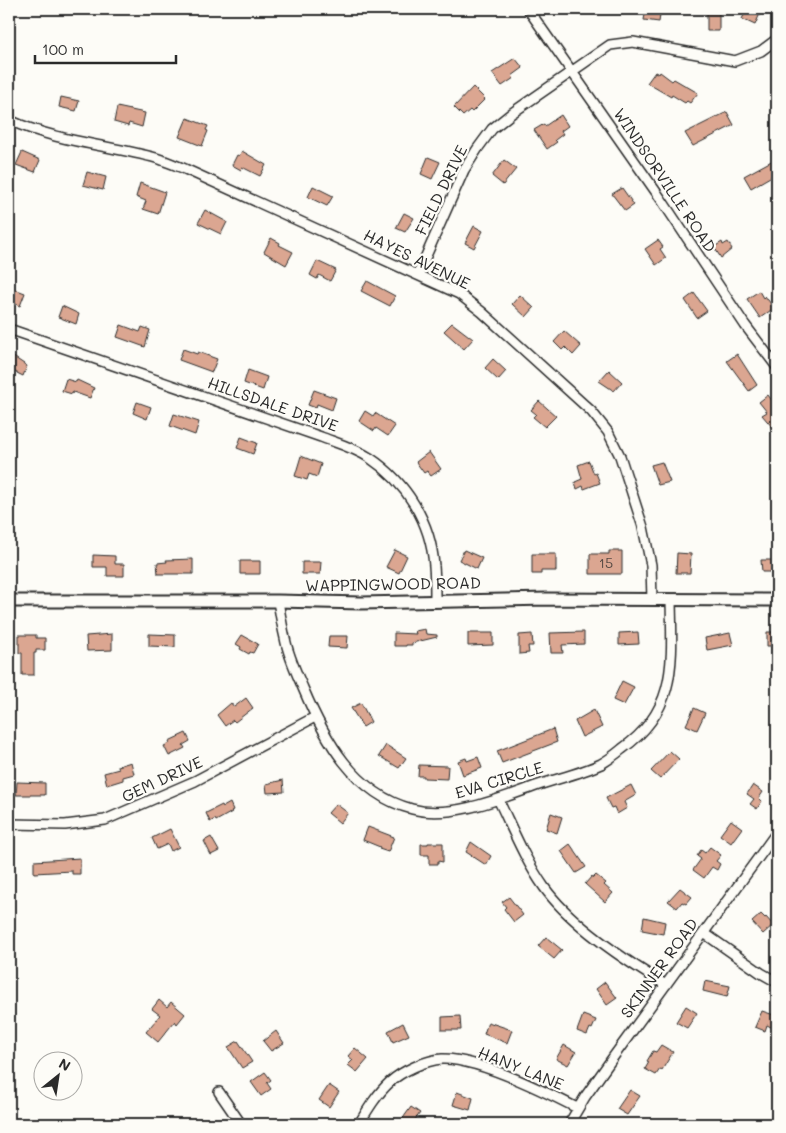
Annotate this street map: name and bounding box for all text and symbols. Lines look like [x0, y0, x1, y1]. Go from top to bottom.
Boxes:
scale bar [35, 32, 176, 64]
text: 100 m [42, 39, 84, 59]
street label: WINDSORVILLE ROAD [609, 104, 721, 256]
street label: FIELD DRIVE [410, 141, 471, 238]
street label: HAYES AVENUE [360, 224, 474, 293]
street label: HILLSDALE DRIVE [205, 371, 341, 436]
house number: 15 [599, 553, 613, 572]
street label: WAPPINGWOOD ROAD [305, 571, 481, 596]
street label: GEM DRIVE [118, 751, 205, 806]
street label: EVA CIRCLE [452, 756, 545, 803]
street label: SKINNER ROAD [615, 913, 702, 1022]
street label: HANY LANE [475, 1041, 567, 1094]
north arrow [32, 1050, 82, 1100]
text: N [55, 1053, 74, 1075]

